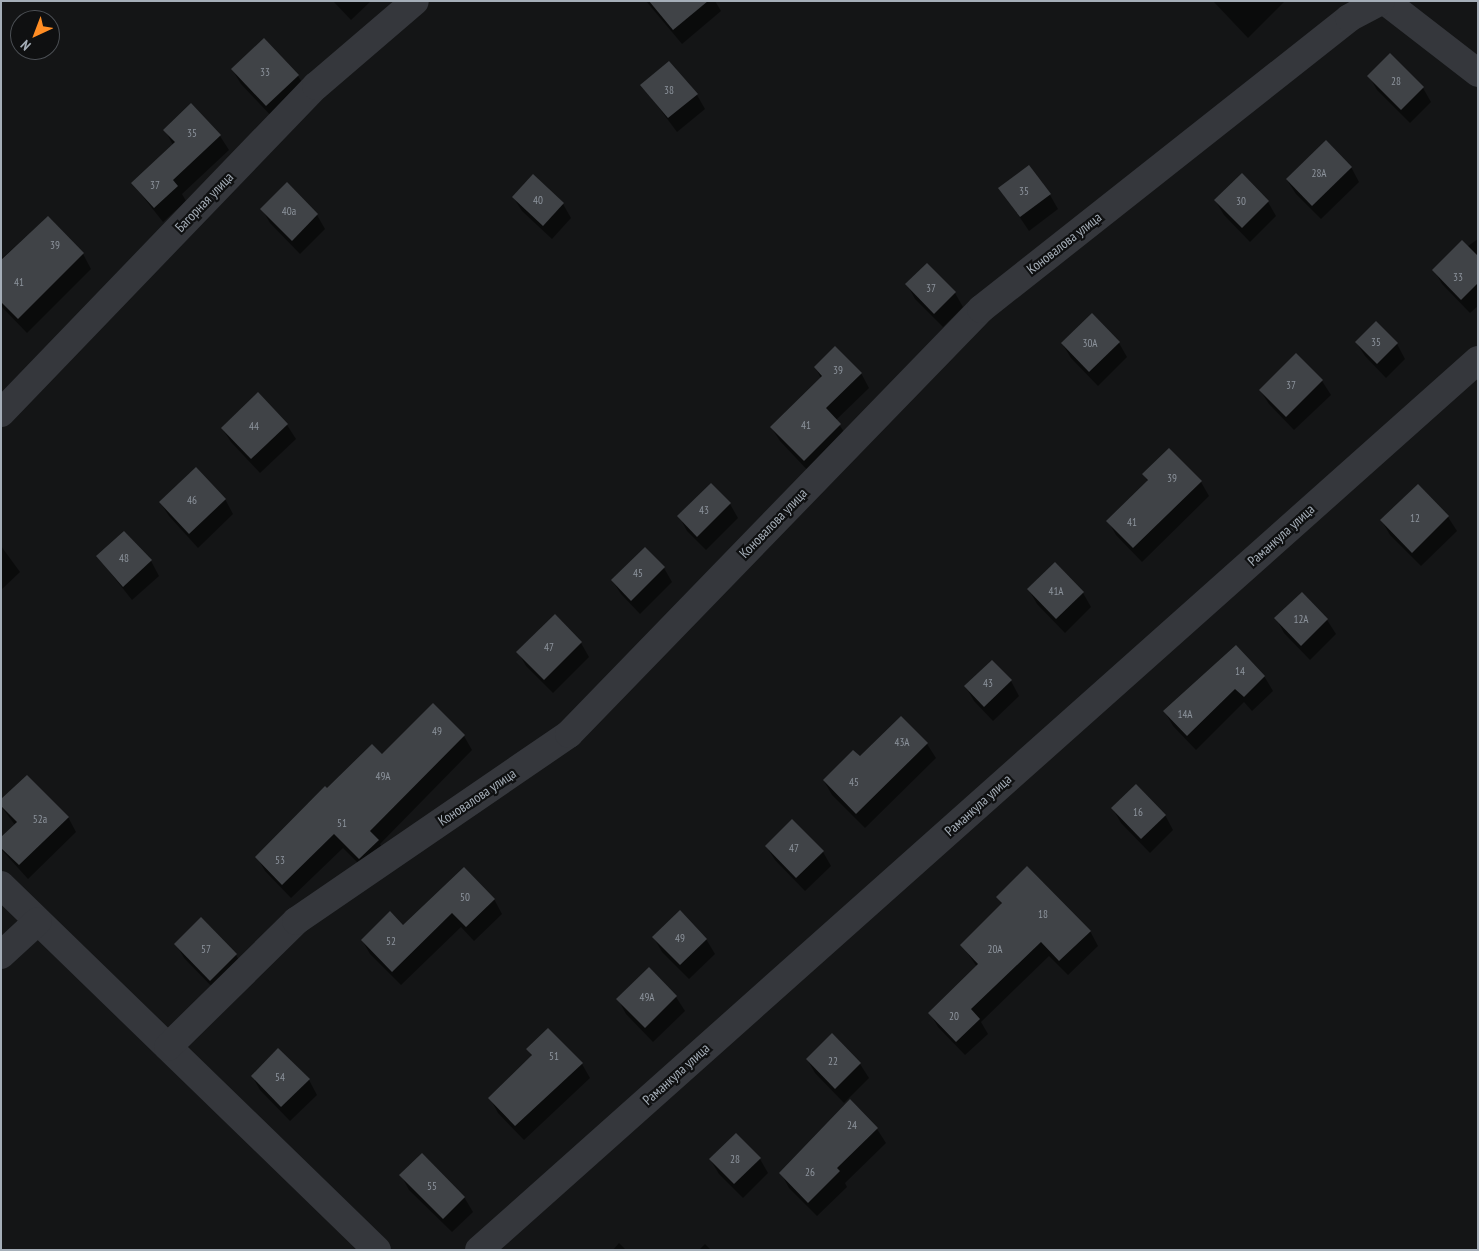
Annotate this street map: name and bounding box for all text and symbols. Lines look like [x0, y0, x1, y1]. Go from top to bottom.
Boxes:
north arrow [10, 10, 60, 60]
text: N [17, 36, 34, 54]
house number: 33 [260, 65, 270, 79]
house number: 28 [1391, 74, 1401, 88]
house number: 38 [664, 83, 674, 97]
house number: 35 [187, 126, 197, 140]
house number: 28А [1311, 166, 1327, 180]
street label: Багорная улица [171, 169, 237, 235]
house number: 37 [150, 178, 160, 192]
house number: 35 [1019, 184, 1029, 198]
house number: 40 [533, 193, 543, 207]
house number: 30 [1236, 194, 1246, 208]
house number: 40а [282, 204, 296, 218]
street label: Коновалова улица [1023, 209, 1105, 277]
house number: 39 [50, 238, 60, 252]
house number: 33 [1453, 270, 1463, 284]
house number: 41 [14, 275, 24, 289]
house number: 37 [926, 281, 936, 295]
house number: 35 [1371, 335, 1381, 349]
house number: 30А [1082, 336, 1098, 350]
house number: 39 [833, 363, 843, 377]
house number: 37 [1286, 378, 1296, 392]
house number: 41 [801, 418, 811, 432]
house number: 44 [249, 419, 259, 433]
house number: 39 [1167, 471, 1177, 485]
street label: Коновалова улица [736, 485, 810, 561]
house number: 46 [187, 493, 197, 507]
street label: Раманкула улица [1244, 501, 1318, 569]
house number: 43 [699, 503, 709, 517]
house number: 12 [1410, 511, 1420, 525]
house number: 41 [1127, 515, 1137, 529]
house number: 48 [119, 551, 129, 565]
house number: 45 [633, 566, 643, 580]
house number: 41А [1048, 584, 1064, 598]
house number: 12А [1293, 612, 1309, 626]
house number: 47 [544, 640, 554, 654]
house number: 14 [1235, 664, 1245, 678]
house number: 43 [983, 676, 993, 690]
house number: 14А [1177, 707, 1193, 721]
house number: 49 [432, 724, 442, 738]
house number: 43А [894, 735, 910, 749]
street label: Коновалова улица [435, 765, 519, 829]
house number: 49А [375, 769, 391, 783]
street label: Раманкула улица [941, 771, 1015, 839]
house number: 45 [849, 775, 859, 789]
house number: 16 [1133, 805, 1143, 819]
house number: 52а [33, 812, 47, 826]
house number: 51 [337, 816, 347, 830]
house number: 47 [789, 841, 799, 855]
house number: 53 [275, 853, 285, 867]
house number: 50 [460, 890, 470, 904]
house number: 18 [1038, 907, 1048, 921]
house number: 49 [675, 931, 685, 945]
house number: 52 [386, 934, 396, 948]
house number: 57 [201, 942, 211, 956]
house number: 20А [987, 942, 1003, 956]
house number: 49А [639, 990, 655, 1004]
house number: 20 [949, 1009, 959, 1023]
street label: Раманкула улица [639, 1040, 713, 1108]
house number: 51 [549, 1049, 559, 1063]
house number: 22 [828, 1054, 838, 1068]
house number: 54 [275, 1070, 285, 1084]
house number: 24 [847, 1118, 857, 1132]
house number: 28 [730, 1152, 740, 1166]
house number: 26 [805, 1165, 815, 1179]
house number: 55 [427, 1179, 437, 1193]

